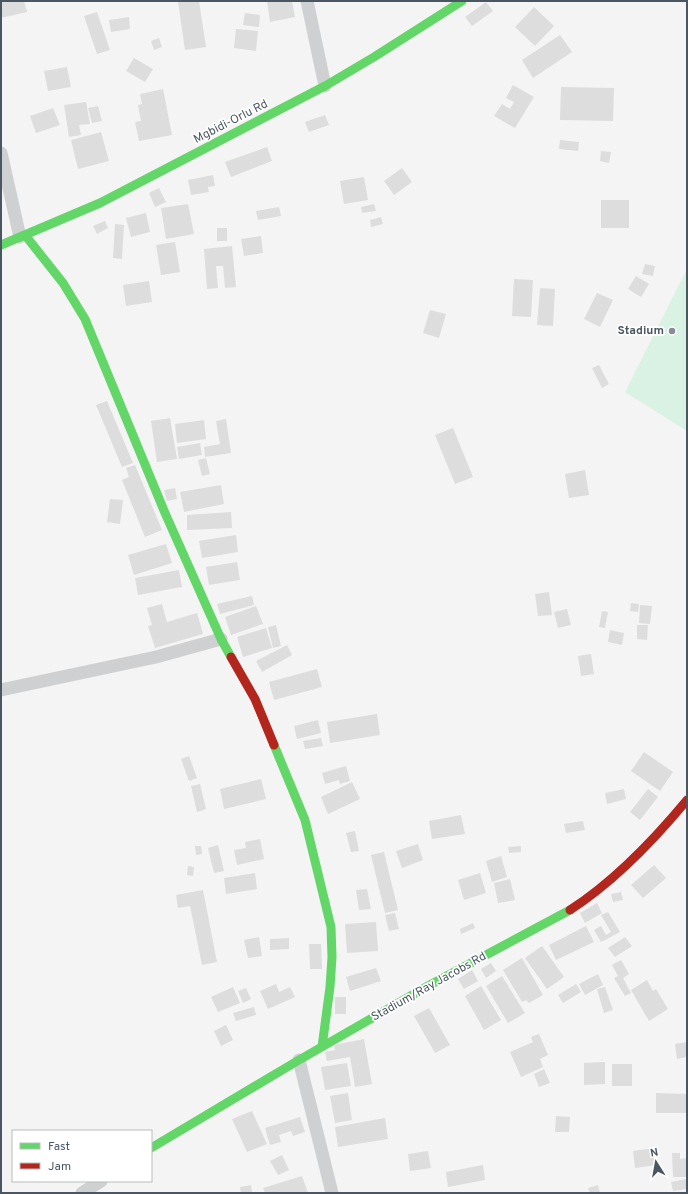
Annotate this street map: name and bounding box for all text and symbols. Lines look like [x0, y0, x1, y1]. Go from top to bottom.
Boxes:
street label: Mgbidi-Orlu Rd [191, 96, 271, 148]
place label: Stadium [617, 323, 664, 339]
marker: Stadium [667, 326, 677, 336]
street label: Stadium/Ray Jacobs Rd [369, 949, 489, 1025]
legend [12, 1130, 152, 1182]
text: Fast [48, 1139, 70, 1155]
north arrow [636, 1142, 676, 1182]
text: N [649, 1146, 659, 1161]
text: Jam [48, 1159, 71, 1175]

